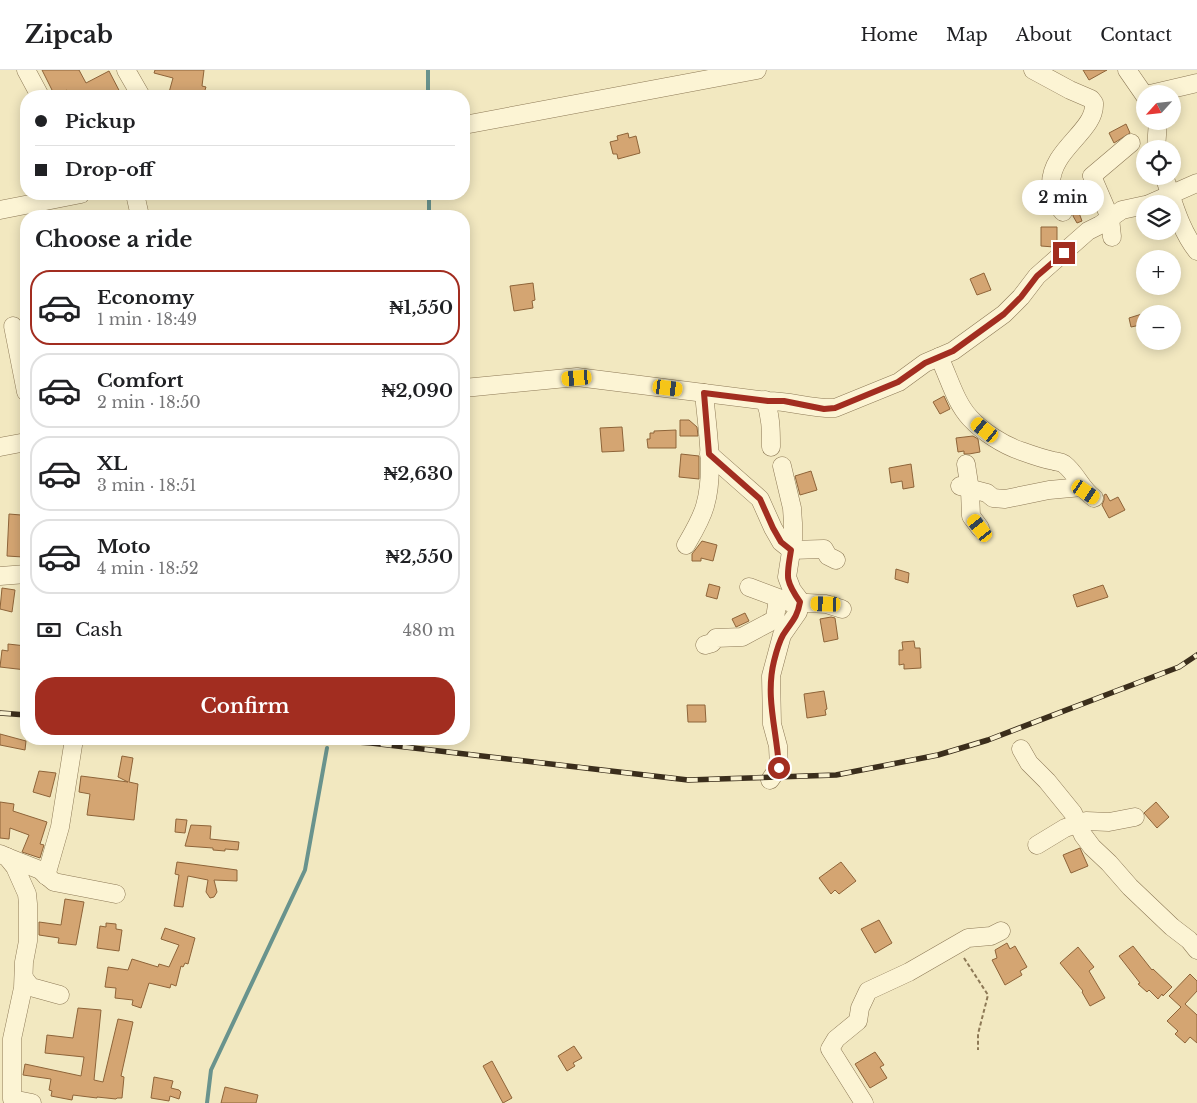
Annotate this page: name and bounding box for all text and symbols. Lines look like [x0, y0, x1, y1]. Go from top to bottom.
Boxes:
text: Zipcab [25, 20, 113, 49]
text: Home [860, 24, 918, 46]
text: Map [946, 24, 988, 46]
text: About [1016, 24, 1072, 46]
text: Contact [1100, 24, 1172, 46]
north arrow [1136, 85, 1181, 130]
map controls [1136, 85, 1181, 350]
text: Pickup [65, 110, 136, 133]
button: locate [1136, 140, 1181, 185]
text: Drop-off [65, 158, 154, 181]
callout: 2 min [1023, 180, 1105, 216]
text: 2 min [1038, 187, 1088, 207]
button: layers [1136, 195, 1181, 240]
text: Choose a ride [35, 226, 192, 253]
route end [1053, 242, 1075, 264]
button: + [1136, 250, 1181, 295]
icon: car [37, 285, 82, 330]
text: Economy [97, 286, 194, 309]
text: ₦1,550 [390, 296, 453, 319]
button: − [1136, 305, 1181, 350]
text: 1 min · 18:49 [97, 309, 197, 329]
icon: car [37, 368, 82, 413]
text: Comfort [97, 369, 184, 392]
car [561, 369, 592, 387]
text: ₦2,090 [382, 379, 453, 402]
car [652, 379, 683, 397]
text: 2 min · 18:50 [97, 392, 201, 412]
car [968, 415, 1001, 445]
icon: car [37, 451, 82, 496]
text: XL [97, 452, 127, 475]
text: ₦2,630 [384, 462, 453, 485]
text: 3 min · 18:51 [97, 475, 196, 495]
car [1069, 477, 1102, 507]
car [964, 512, 995, 544]
icon: car [37, 534, 82, 579]
text: Moto [97, 535, 151, 558]
text: ₦2,550 [386, 545, 453, 568]
text: 4 min · 18:52 [97, 558, 199, 578]
car [810, 596, 841, 612]
icon: cash [35, 616, 63, 644]
text: Cash [75, 618, 122, 641]
text: 480 m [403, 620, 455, 640]
button: Confirm [35, 677, 455, 735]
route start [768, 757, 790, 779]

